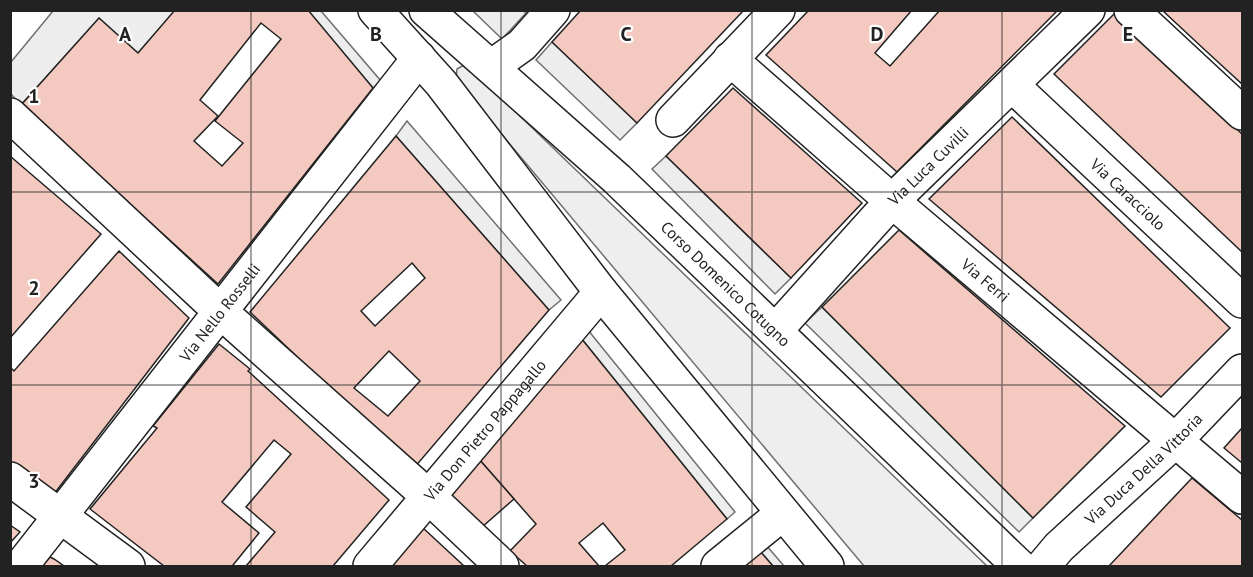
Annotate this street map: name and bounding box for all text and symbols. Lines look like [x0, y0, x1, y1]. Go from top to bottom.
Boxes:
text: A [119, 21, 132, 47]
text: B [370, 21, 382, 47]
text: C [620, 21, 632, 47]
text: D [871, 21, 884, 47]
text: E [1123, 21, 1133, 47]
text: 1 [28, 83, 40, 109]
street label: Via Luca Cuvilli [883, 122, 973, 210]
street label: Via Caracciolo [1086, 153, 1170, 234]
street label: Corso Domenico Cotugno [657, 217, 795, 351]
street label: Via Ferri [957, 253, 1014, 306]
street label: Via Nello Rosselli [174, 259, 264, 366]
text: 2 [28, 275, 40, 301]
street label: Via Don Pietro Pappagallo [419, 355, 550, 506]
street label: Via Duca Della Vittoria [1080, 409, 1207, 529]
text: 3 [28, 468, 40, 494]

